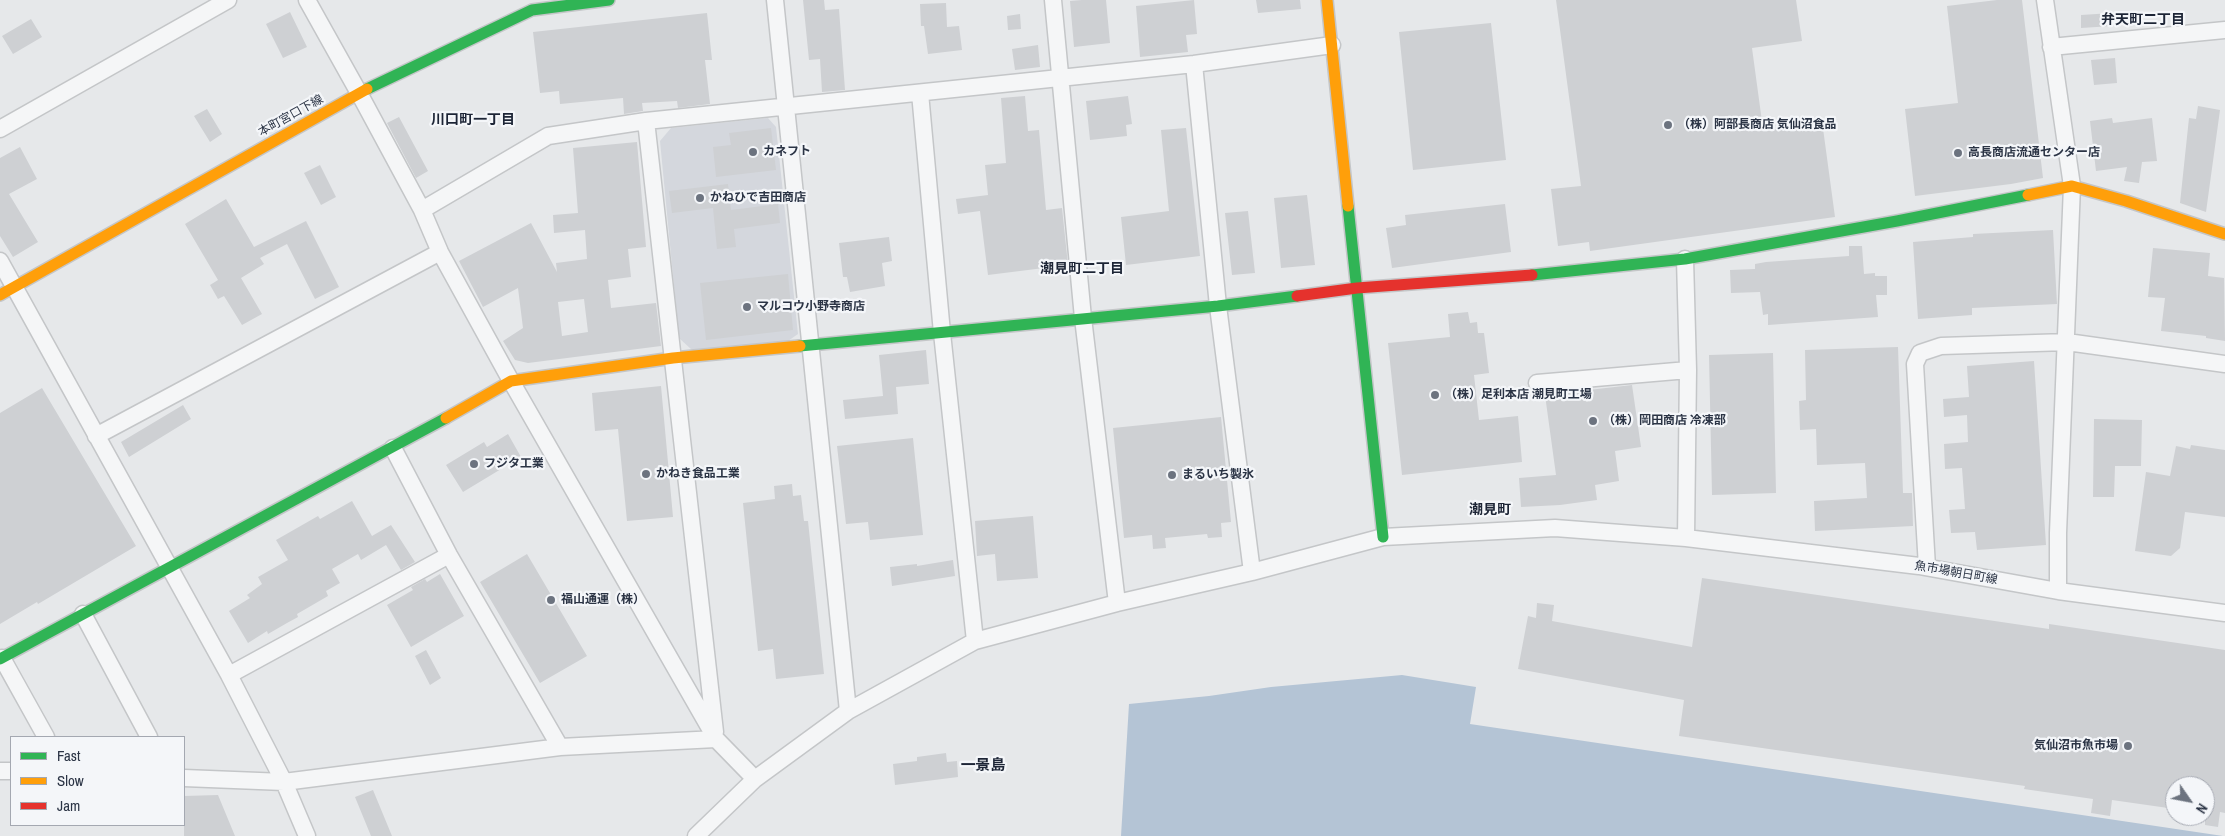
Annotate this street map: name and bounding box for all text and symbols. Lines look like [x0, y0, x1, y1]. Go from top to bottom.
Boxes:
district label: 弁天町二丁目 [2101, 12, 2185, 28]
street label: 本町宮口下線 [256, 92, 326, 140]
district label: 川口町一丁目 [431, 112, 515, 128]
place label: （株）阿部長商店 気仙沼食品 [1678, 118, 1837, 132]
marker: （株）阿部長商店 気仙沼食品 [1662, 119, 1674, 131]
place label: カネフト [763, 145, 811, 159]
marker: カネフト [747, 146, 759, 158]
place label: 高長商店流通センター店 [1968, 146, 2100, 160]
marker: 高長商店流通センター店 [1952, 147, 1964, 159]
place label: かねひで吉田商店 [710, 191, 806, 205]
marker: かねひで吉田商店 [694, 192, 706, 204]
district label: 潮見町二丁目 [1040, 261, 1124, 277]
place label: マルコウ小野寺商店 [757, 300, 865, 314]
marker: マルコウ小野寺商店 [741, 301, 753, 313]
place label: （株）足利本店 潮見町工場 [1445, 388, 1592, 402]
marker: （株）足利本店 潮見町工場 [1429, 389, 1441, 401]
place label: （株）岡田商店 冷凍部 [1603, 414, 1726, 428]
marker: （株）岡田商店 冷凍部 [1587, 415, 1599, 427]
place label: フジタ工業 [484, 457, 544, 471]
marker: フジタ工業 [468, 458, 480, 470]
place label: かねき食品工業 [656, 467, 740, 481]
marker: かねき食品工業 [640, 468, 652, 480]
place label: まるいち製氷 [1182, 468, 1254, 482]
marker: まるいち製氷 [1166, 469, 1178, 481]
district label: 潮見町 [1469, 502, 1511, 518]
street label: 魚市場朝日町線 [1913, 559, 1999, 587]
place label: 福山通運（株） [561, 593, 645, 607]
marker: 福山通運（株） [545, 594, 557, 606]
legend [10, 736, 185, 826]
place label: 気仙沼市魚市場 [2034, 739, 2118, 753]
marker: 気仙沼市魚市場 [2122, 740, 2134, 752]
text: Fast [57, 745, 80, 766]
district label: 一景島 [961, 757, 1005, 775]
text: Slow [57, 770, 84, 791]
north arrow [2165, 776, 2215, 826]
text: Jam [57, 795, 80, 816]
text: N [2192, 800, 2212, 817]

